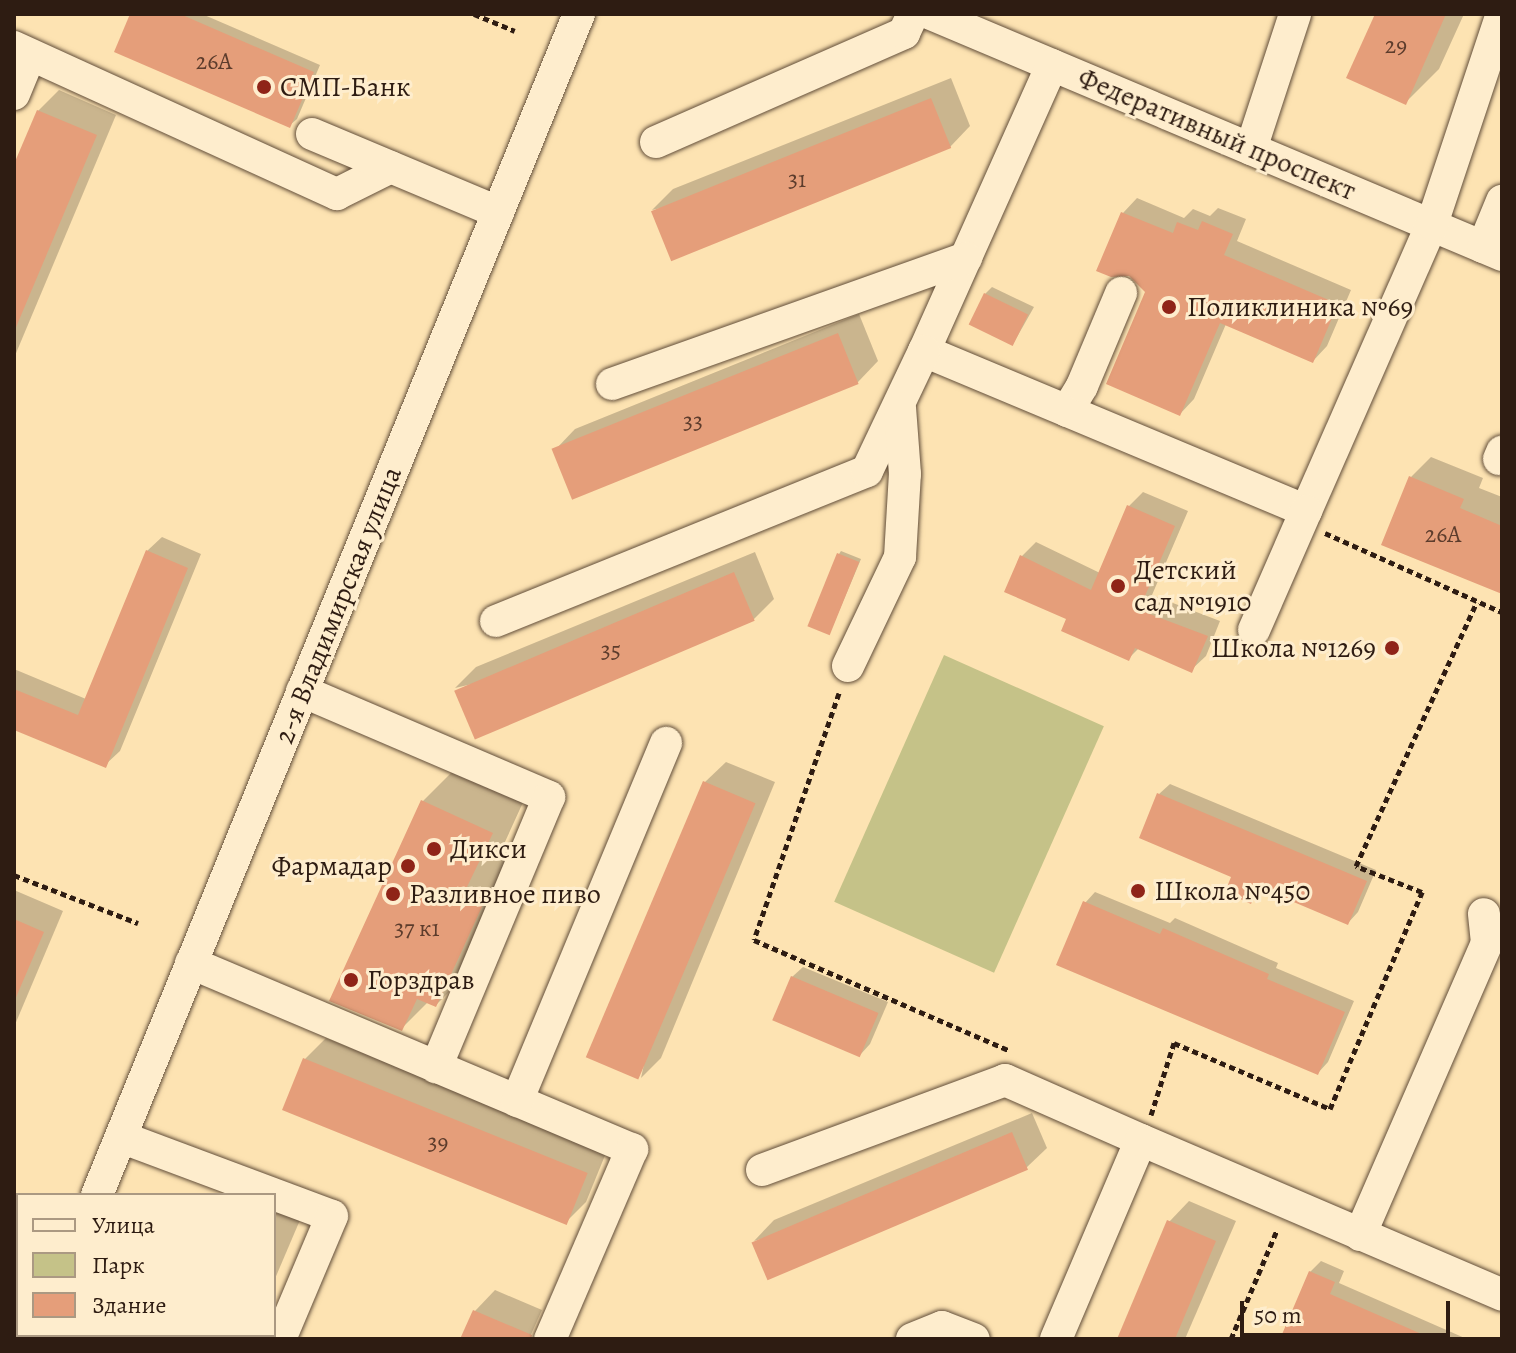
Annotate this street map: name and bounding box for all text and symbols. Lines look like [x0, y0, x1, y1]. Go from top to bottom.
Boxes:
house number: 29 [1385, 32, 1407, 60]
house number: 26А [196, 48, 232, 76]
street label: Федеративный проспект [1073, 60, 1361, 208]
place label: СМП-Банк [280, 70, 411, 104]
marker: СМП-Банк [255, 78, 273, 96]
house number: 31 [788, 166, 806, 194]
place label: Поликлиника №69 [1187, 290, 1413, 324]
marker: Поликлиника №69 [1158, 296, 1180, 318]
house number: 33 [683, 408, 703, 436]
street label: 2-я Владимирская улица [267, 462, 409, 748]
house number: 26А [1425, 521, 1461, 549]
place label: Детский сад №1910 [1134, 553, 1252, 619]
marker: Детский сад №1910 [1109, 577, 1127, 595]
place label: Школа №1269 [1211, 631, 1376, 665]
house number: 35 [601, 637, 621, 665]
marker: Школа №1269 [1383, 639, 1401, 657]
place label: Дикси [450, 832, 527, 866]
marker: Дикси [425, 840, 443, 858]
place label: Фармадар [272, 849, 392, 883]
marker: Фармадар [399, 857, 417, 875]
place label: Школа №450 [1154, 874, 1310, 908]
place label: Разливное пиво [409, 877, 601, 911]
marker: Школа №450 [1129, 882, 1147, 900]
marker: Разливное пиво [384, 885, 402, 903]
house number: 37 к1 [394, 915, 440, 943]
place label: Горздрав [367, 963, 474, 997]
marker: Горздрав [342, 971, 360, 989]
house number: 39 [428, 1129, 448, 1157]
legend [16, 1193, 276, 1337]
text: Улица [92, 1209, 155, 1241]
text: Парк [92, 1249, 145, 1281]
scale bar [1244, 1285, 1454, 1335]
text: Здание [92, 1289, 167, 1321]
text: 50 m [1254, 1299, 1302, 1331]

